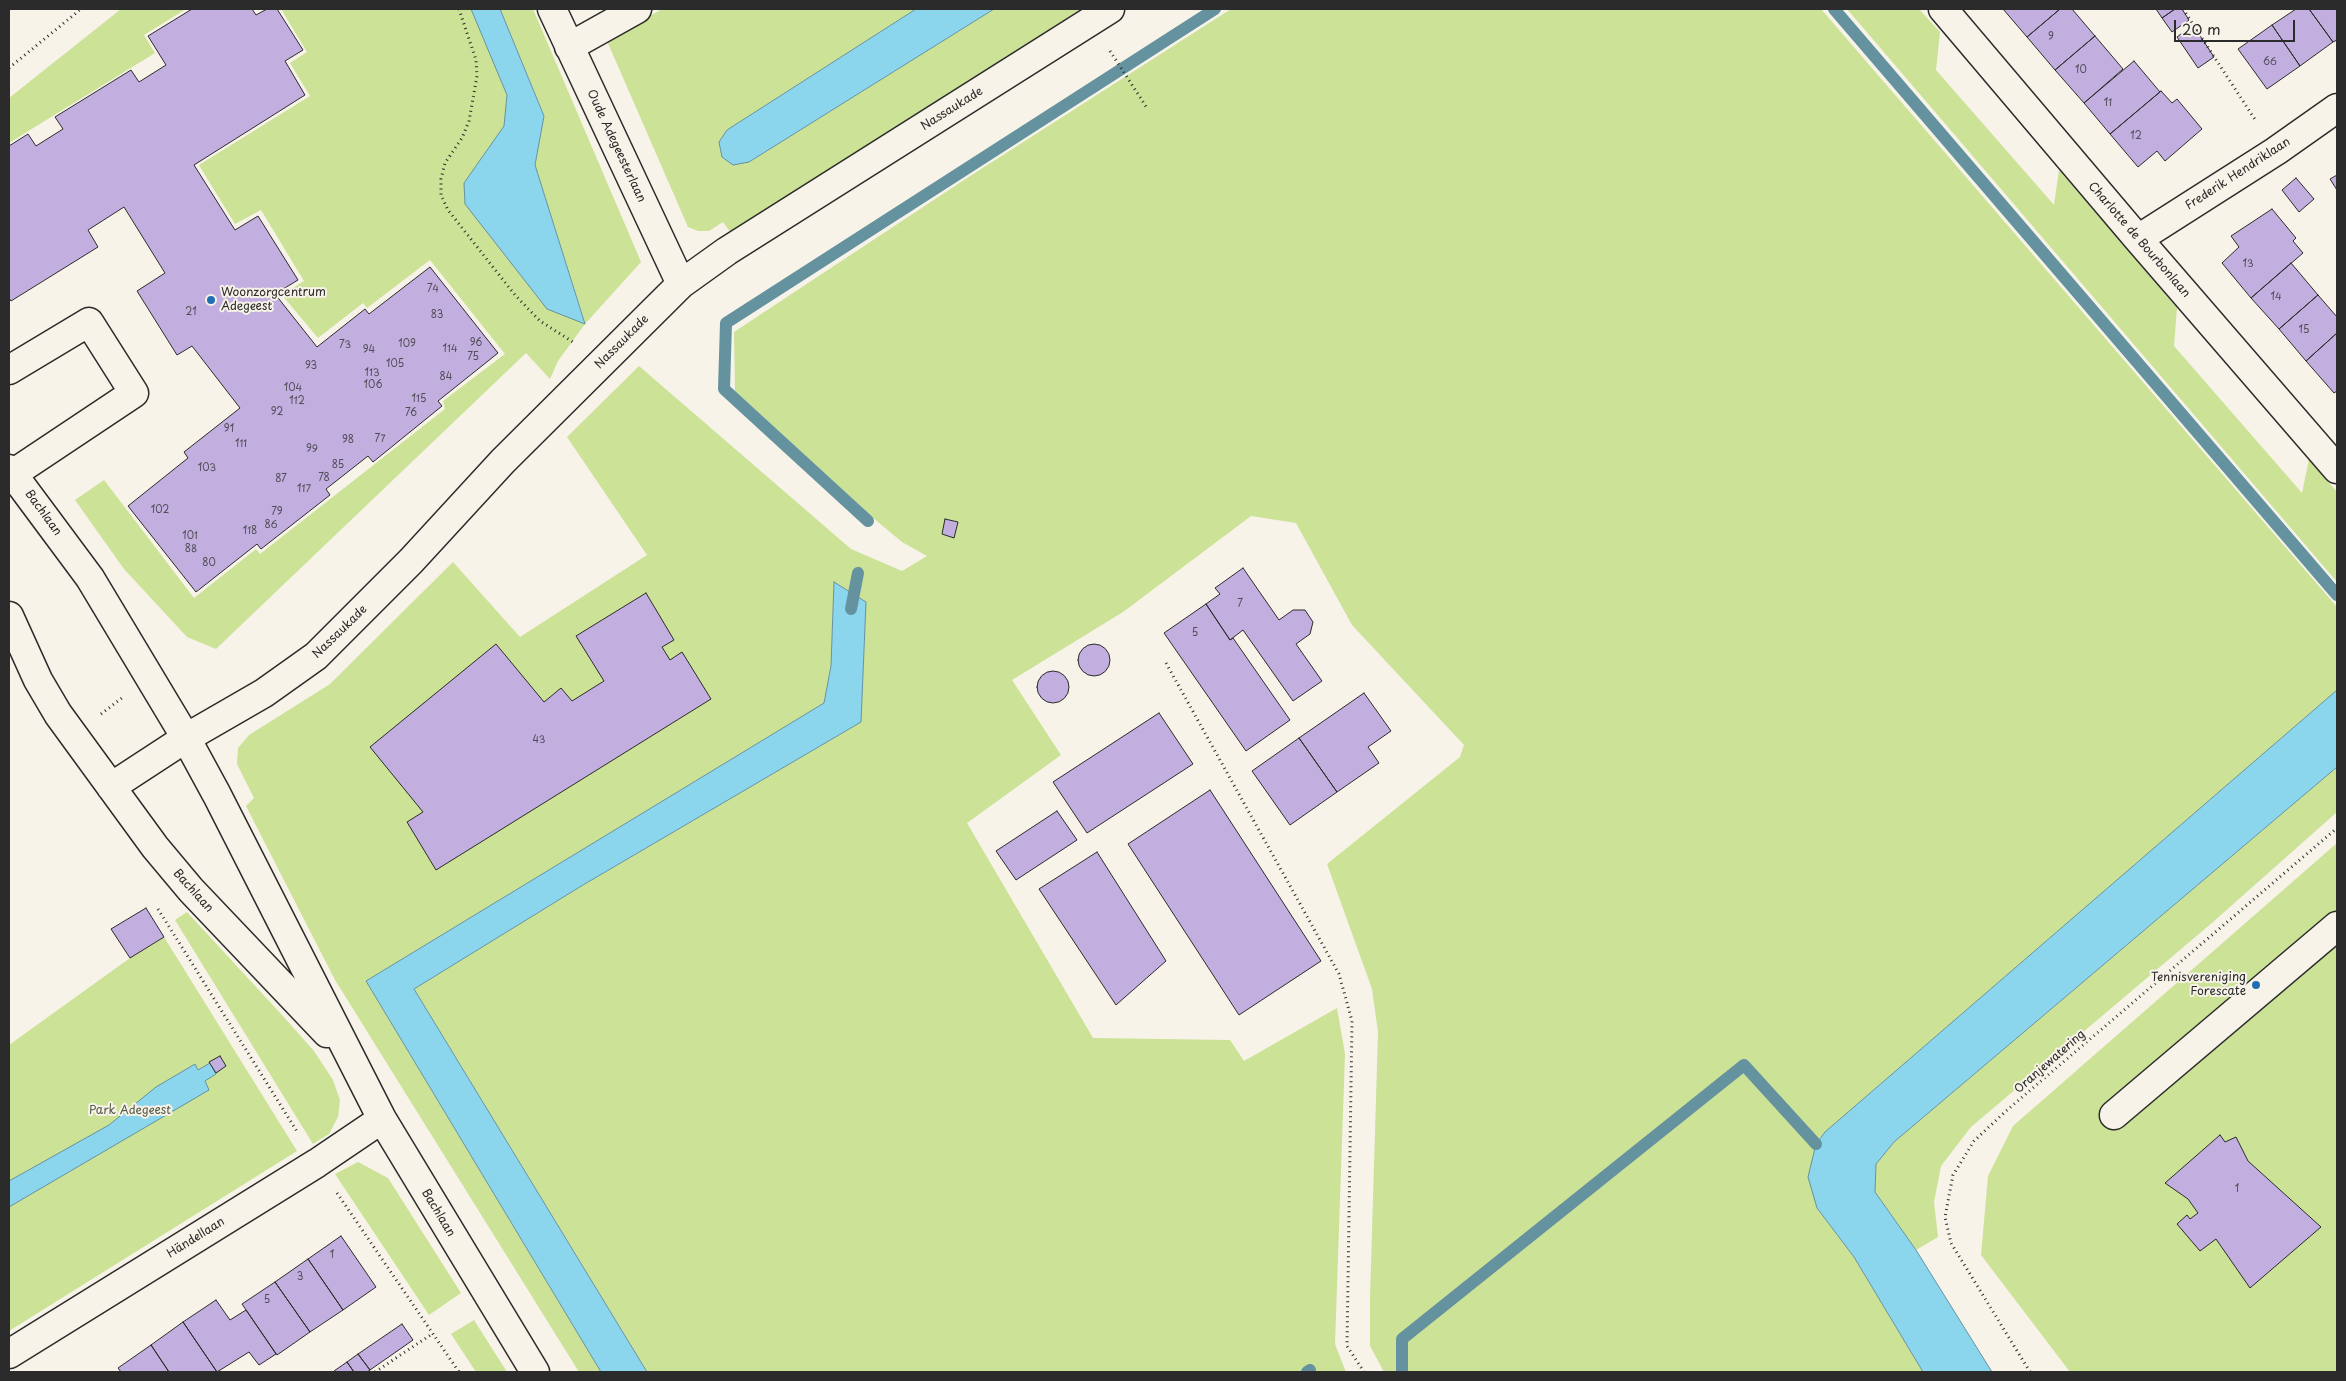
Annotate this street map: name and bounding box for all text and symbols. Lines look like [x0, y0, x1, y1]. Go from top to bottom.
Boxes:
scale bar [2176, 10, 2297, 42]
text: 20 m [2182, 17, 2221, 40]
house number: 9 [2048, 31, 2054, 43]
house number: 66 [2263, 56, 2277, 68]
house number: 10 [2075, 64, 2087, 76]
street label: Nassaukade [918, 84, 986, 134]
street label: Oude Adegeesterlaan [584, 87, 648, 205]
house number: 11 [2104, 97, 2112, 109]
house number: 12 [2130, 130, 2142, 142]
street label: Frederik Hendriklaan [2183, 135, 2293, 213]
street label: Charlotte de Bourbonlaan [2085, 179, 2193, 301]
house number: 13 [2242, 258, 2254, 270]
house number: 74 [427, 283, 439, 295]
place label: Woonzorgcentrum Adegeest [221, 286, 326, 314]
house number: 14 [2270, 291, 2282, 303]
marker: Woonzorgcentrum Adegeest [205, 294, 217, 306]
house number: 21 [185, 306, 197, 318]
house number: 83 [431, 309, 443, 321]
street label: Nassaukade [592, 312, 652, 372]
house number: 15 [2299, 324, 2309, 336]
house number: 96 [470, 337, 482, 349]
house number: 109 [398, 338, 416, 350]
house number: 73 [339, 339, 351, 351]
house number: 114 [443, 343, 457, 355]
house number: 94 [363, 344, 375, 356]
house number: 75 [467, 351, 479, 363]
house number: 105 [386, 358, 404, 370]
house number: 93 [305, 360, 317, 372]
house number: 113 [364, 367, 380, 379]
house number: 84 [440, 371, 452, 383]
house number: 106 [364, 379, 382, 391]
house number: 104 [284, 382, 302, 394]
house number: 115 [412, 393, 426, 405]
house number: 112 [289, 395, 305, 407]
house number: 92 [271, 406, 283, 418]
house number: 76 [405, 407, 417, 419]
house number: 91 [224, 423, 234, 435]
house number: 77 [374, 433, 386, 445]
house number: 98 [342, 434, 354, 446]
house number: 111 [235, 438, 247, 450]
house number: 99 [306, 443, 318, 455]
house number: 85 [332, 459, 344, 471]
house number: 103 [198, 462, 216, 474]
house number: 78 [318, 472, 330, 484]
house number: 87 [275, 473, 287, 485]
house number: 117 [297, 483, 311, 495]
street label: Bachlaan [22, 487, 64, 539]
house number: 102 [151, 504, 169, 516]
house number: 79 [271, 506, 283, 518]
house number: 86 [265, 519, 277, 531]
house number: 118 [243, 525, 257, 537]
house number: 101 [182, 530, 198, 542]
house number: 88 [185, 543, 197, 555]
house number: 80 [202, 557, 216, 569]
house number: 7 [1237, 598, 1243, 610]
street label: Nassaukade [310, 602, 370, 662]
house number: 5 [1192, 627, 1198, 639]
house number: 43 [533, 734, 545, 746]
street label: Bachlaan [170, 866, 216, 916]
place label: Tennisvereniging Forescate [2151, 971, 2246, 999]
marker: Tennisvereniging Forescate [2250, 979, 2262, 991]
street label: Oranjewatering [2012, 1027, 2088, 1097]
park label: Park Adegeest [89, 1104, 171, 1118]
house number: 1 [2235, 1183, 2239, 1195]
street label: Bachlaan [418, 1187, 458, 1239]
street label: Händellaan [165, 1215, 227, 1261]
house number: 1 [330, 1249, 334, 1261]
house number: 3 [297, 1271, 303, 1283]
house number: 5 [264, 1294, 270, 1306]

